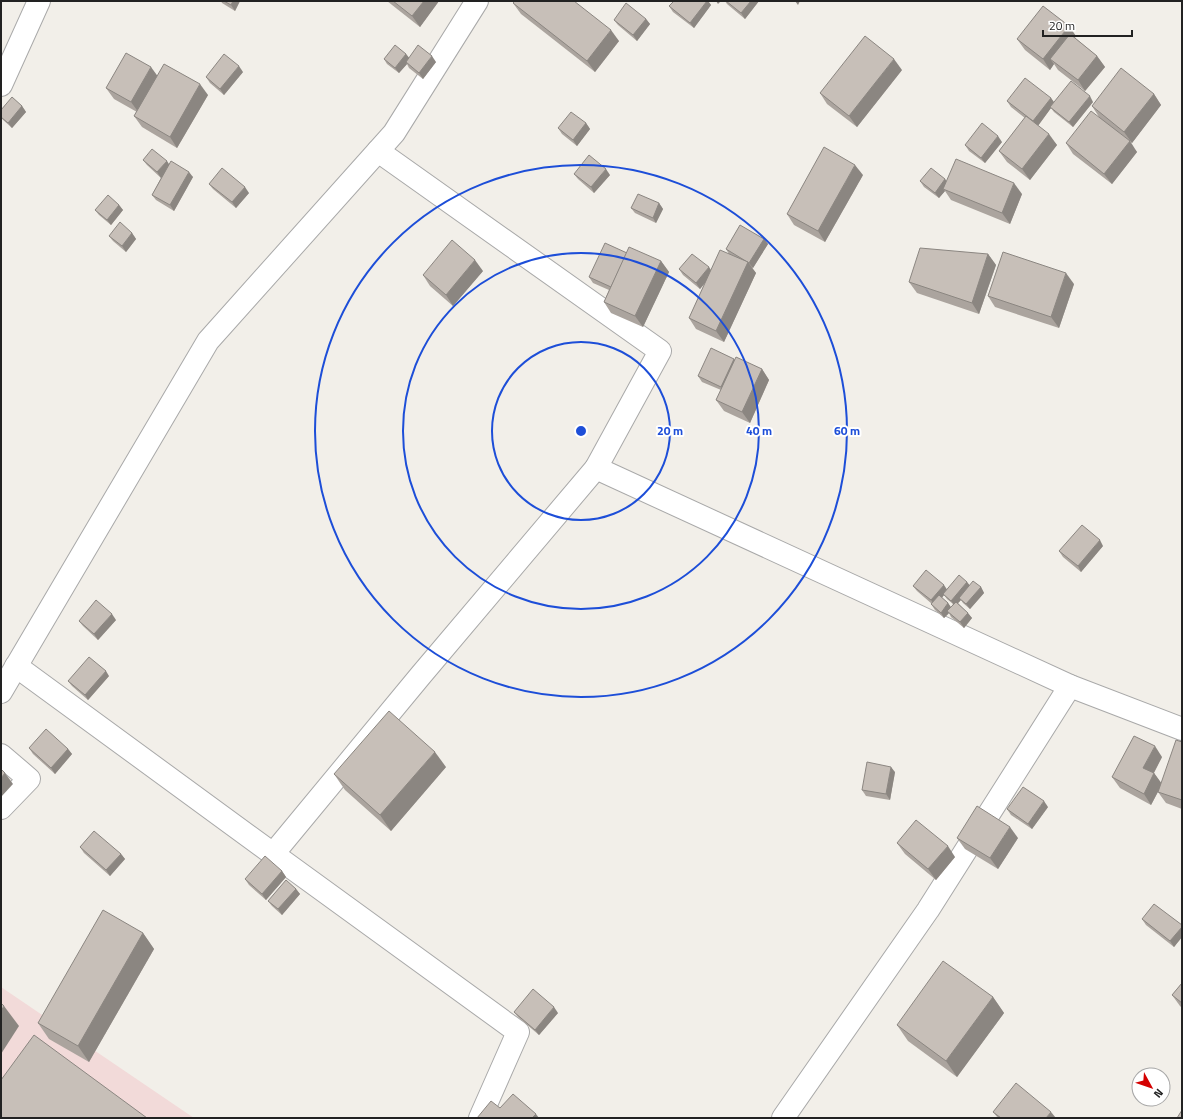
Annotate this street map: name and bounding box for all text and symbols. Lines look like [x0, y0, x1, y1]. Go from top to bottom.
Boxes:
scale bar [1043, 12, 1132, 38]
text: 20 m [1049, 16, 1075, 35]
text: 20 m [657, 421, 683, 440]
text: 40 m [746, 421, 772, 440]
text: 60 m [834, 421, 860, 440]
centre of rings [574, 424, 588, 438]
north arrow [1131, 1067, 1171, 1107]
text: N [1150, 1085, 1167, 1101]

